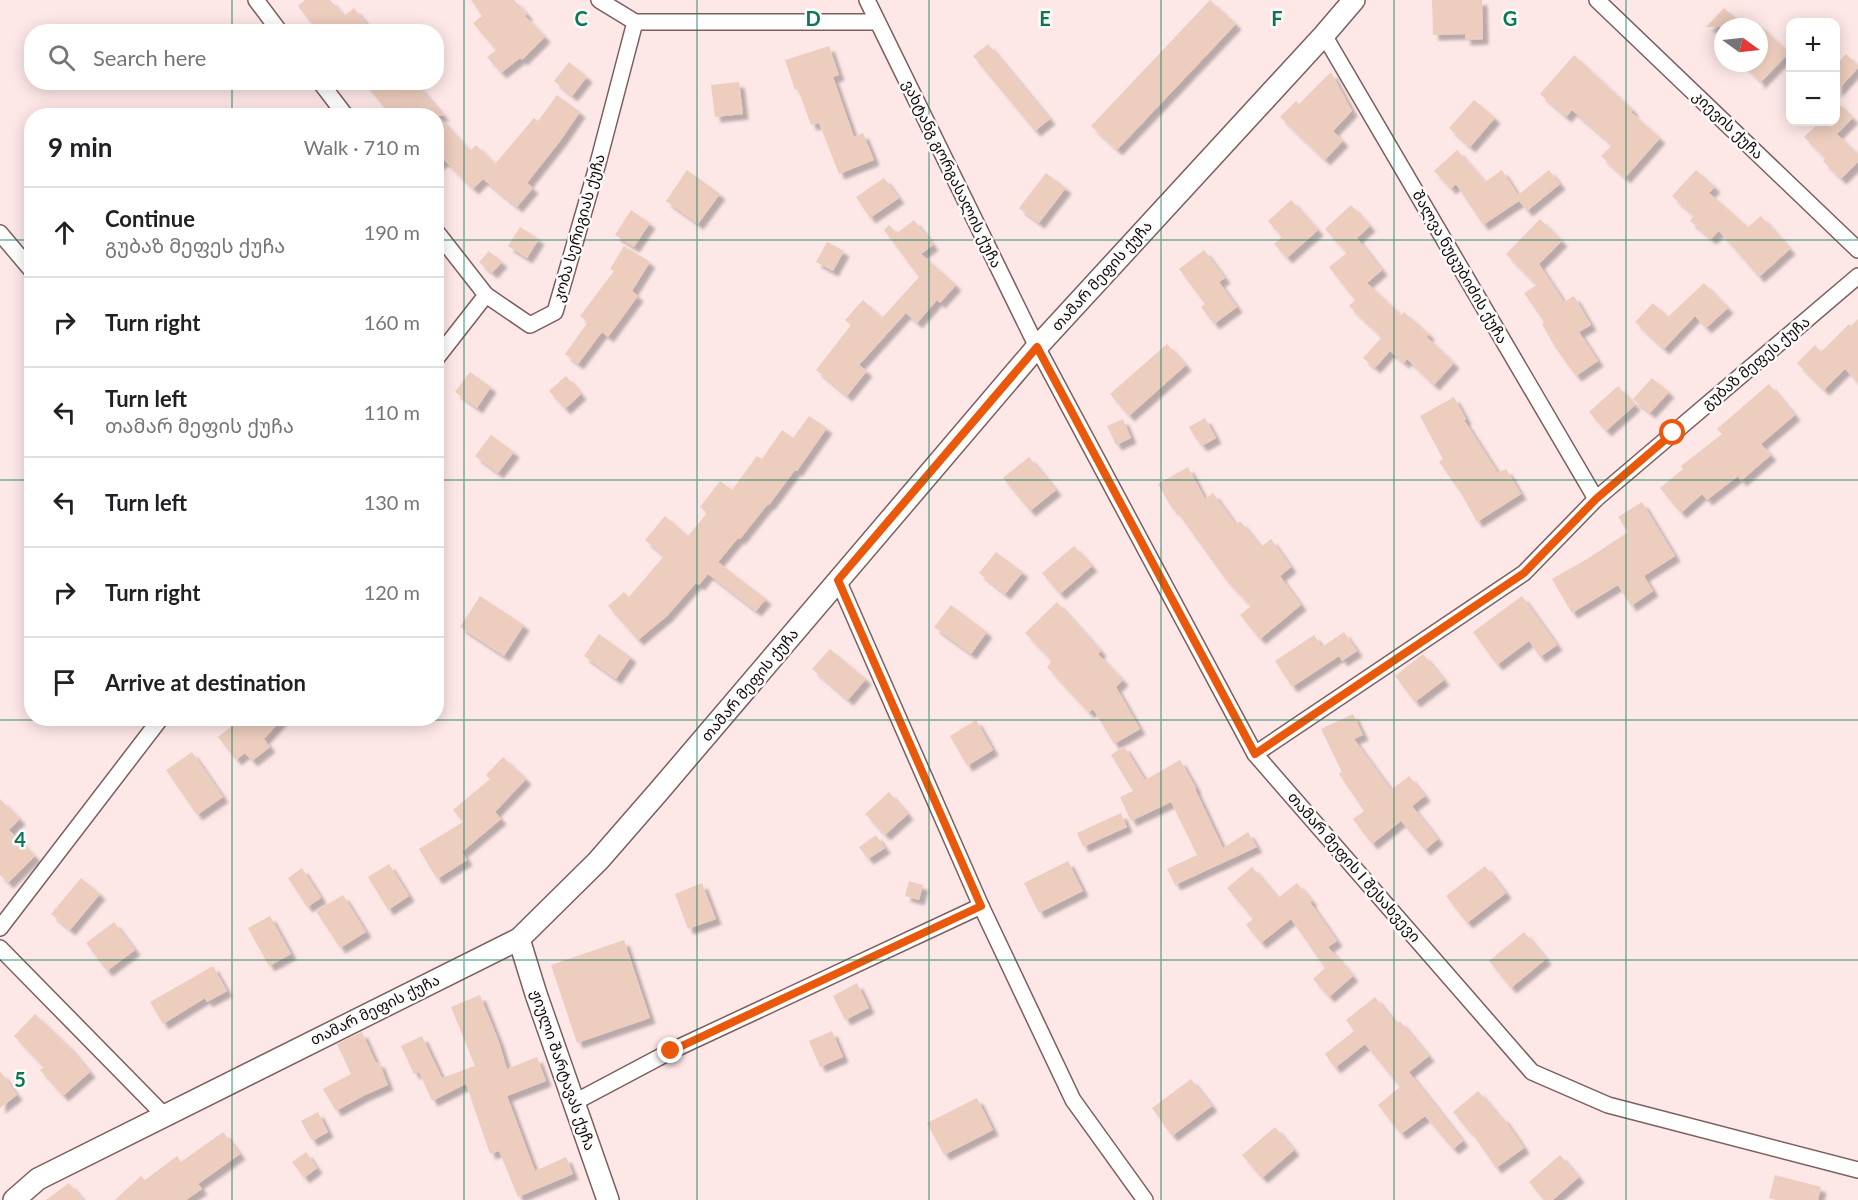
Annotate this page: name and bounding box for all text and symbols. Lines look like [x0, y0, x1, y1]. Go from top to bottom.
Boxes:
text: C [574, 6, 588, 30]
text: D [805, 6, 821, 30]
text: E [1039, 6, 1051, 30]
text: F [1271, 6, 1283, 30]
text: G [1503, 6, 1517, 30]
north arrow [1714, 18, 1768, 72]
map controls [1786, 18, 1840, 126]
button: + [1786, 18, 1840, 72]
search box [24, 24, 444, 90]
icon: search [45, 41, 78, 74]
text: Search here [93, 44, 206, 71]
button: − [1786, 72, 1840, 126]
street label: ვახტანგ გორგასალის ქუჩა [899, 77, 1006, 271]
street label: კიევის ქუჩა [1689, 86, 1768, 163]
text: 9 min [48, 131, 112, 163]
text: Walk · 710 m [304, 135, 420, 159]
street label: კობა სერიგიას ქუჩა [548, 152, 609, 304]
street label: შალვა ნუცუბიძის ქუჩა [1409, 187, 1512, 347]
text: Continue [105, 205, 195, 232]
icon: ahead [48, 216, 81, 249]
street label: თამარ მეფის ქუჩა [1047, 217, 1156, 335]
text: 190 m [364, 220, 420, 244]
text: გუბაზ მეფეს ქუჩა [105, 233, 285, 257]
icon: right [48, 306, 81, 339]
text: Turn right [105, 309, 200, 336]
text: 160 m [364, 310, 420, 334]
street label: გუბაზ მეფეს ქუჩა [1698, 312, 1814, 413]
text: Turn left [105, 385, 187, 412]
icon: left [48, 396, 81, 429]
text: 110 m [364, 400, 420, 424]
text: თამარ მეფის ქუჩა [105, 413, 294, 437]
route start [1659, 419, 1685, 445]
icon: left [48, 486, 81, 519]
text: Turn left [105, 489, 187, 516]
text: 130 m [364, 490, 420, 514]
icon: right [48, 576, 81, 609]
text: Turn right [105, 579, 200, 606]
text: 120 m [364, 580, 420, 604]
street label: თამარ მეფის ქუჩა [697, 624, 802, 745]
icon: arrive [48, 666, 81, 699]
text: Arrive at destination [105, 669, 306, 696]
street label: თამარ მეფის I შესახვევი [1284, 788, 1425, 946]
text: 4 [14, 827, 26, 851]
street label: თამარ მეფის ქუჩა [307, 970, 443, 1049]
street label: ჟიული შარტავას ქუჩა [527, 987, 600, 1153]
route end [657, 1037, 683, 1063]
text: 5 [14, 1067, 26, 1091]

